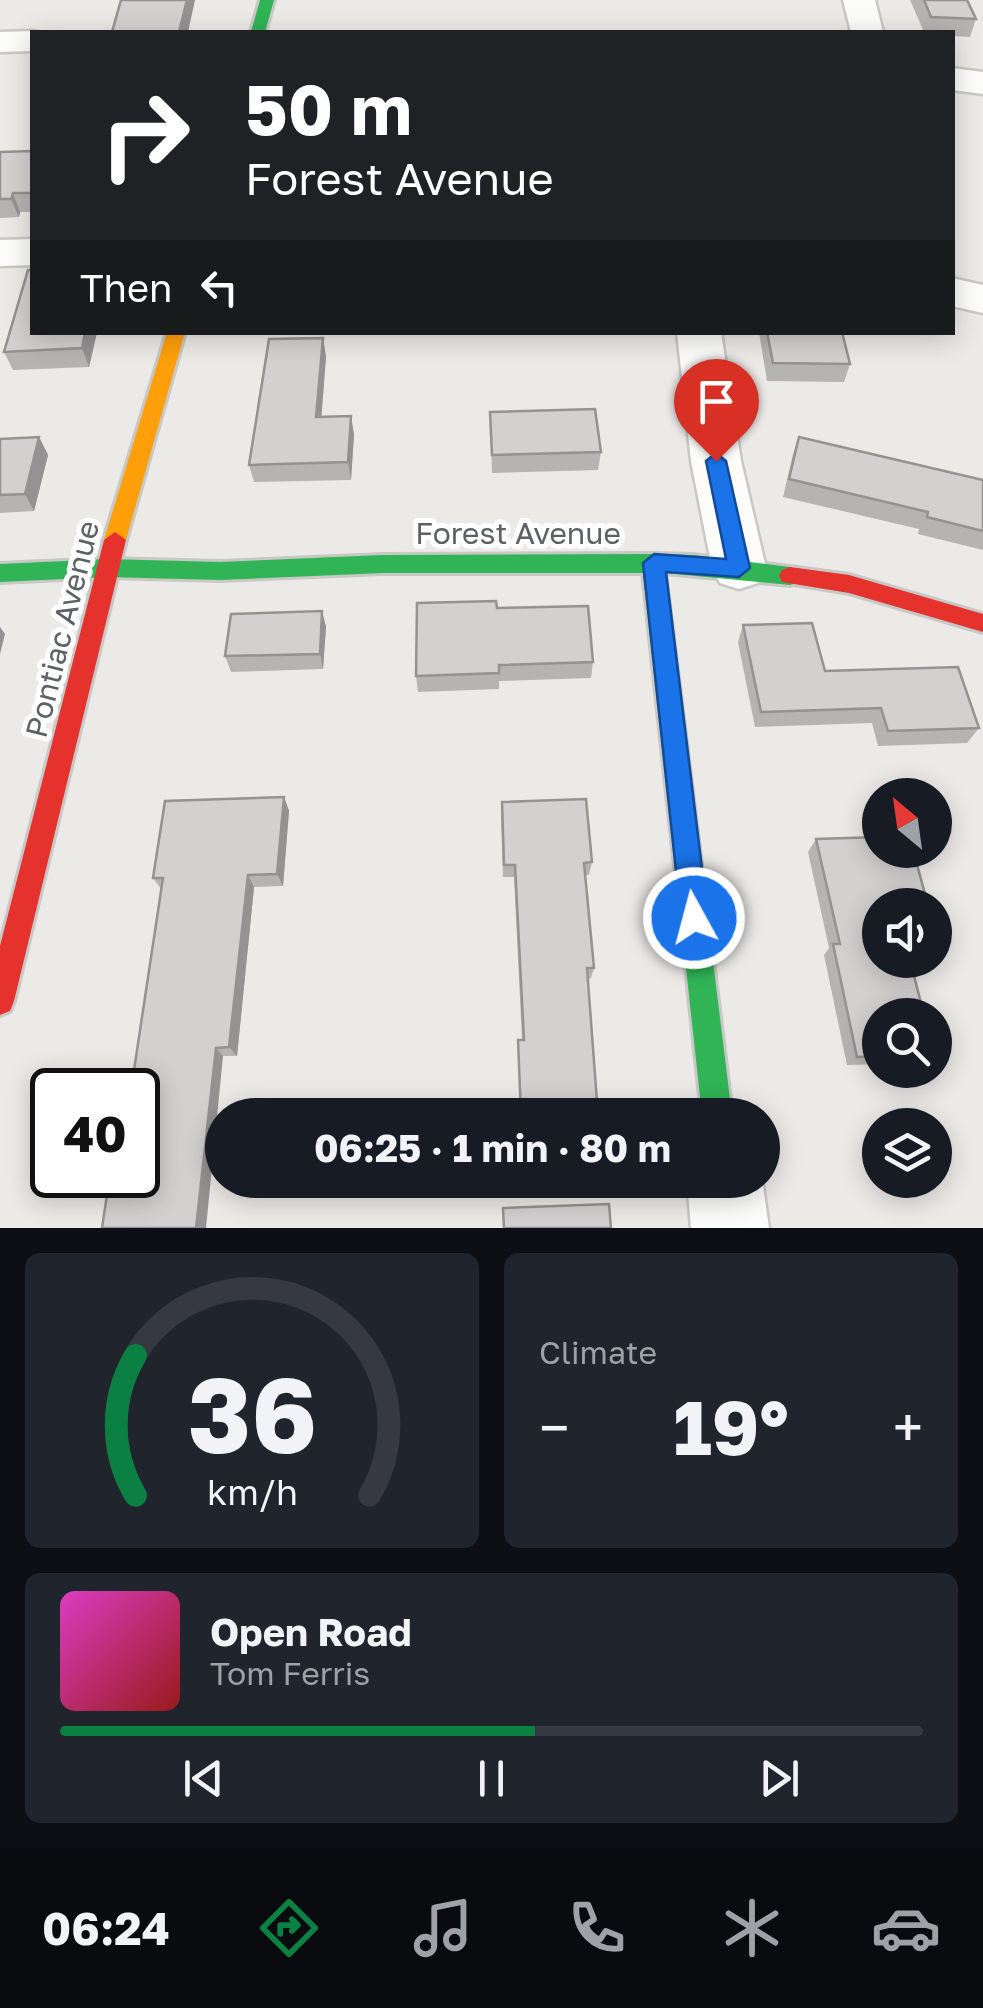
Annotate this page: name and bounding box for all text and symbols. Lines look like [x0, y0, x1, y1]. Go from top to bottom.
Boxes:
text: 50 m [245, 66, 412, 150]
icon: right [80, 70, 210, 200]
text: Forest Avenue [245, 151, 553, 205]
icon: left [192, 260, 247, 315]
text: Then [80, 265, 172, 310]
pin [674, 359, 759, 462]
icon: arrive [689, 374, 744, 429]
street label: Forest Avenue [415, 515, 621, 551]
street label: Pontiac Avenue [18, 517, 106, 741]
north arrow [862, 778, 952, 868]
map controls [862, 778, 952, 1198]
position arrow [642, 866, 746, 970]
button: sound [862, 888, 952, 978]
button: search [862, 998, 952, 1088]
speed limit sign: 40 [30, 1068, 160, 1198]
button: layers [862, 1108, 952, 1198]
text: 06:25 · 1 min · 80 m [314, 1125, 671, 1170]
text: Climate [539, 1333, 657, 1371]
text: 36 [187, 1351, 317, 1476]
text: 19° [673, 1381, 789, 1472]
text: − [539, 1394, 569, 1460]
text: + [893, 1394, 923, 1460]
text: km/h [207, 1470, 297, 1513]
text: Open Road [210, 1609, 412, 1654]
text: Tom Ferris [210, 1654, 370, 1692]
icon: previous [176, 1751, 231, 1806]
icon: pause [464, 1751, 519, 1806]
icon: next [752, 1751, 807, 1806]
icon: directions [254, 1893, 324, 1963]
icon: music [408, 1893, 478, 1963]
icon: phone [562, 1893, 632, 1963]
icon: climate [717, 1893, 787, 1963]
icon: car [871, 1893, 941, 1963]
text: 06:24 [42, 1901, 170, 1955]

